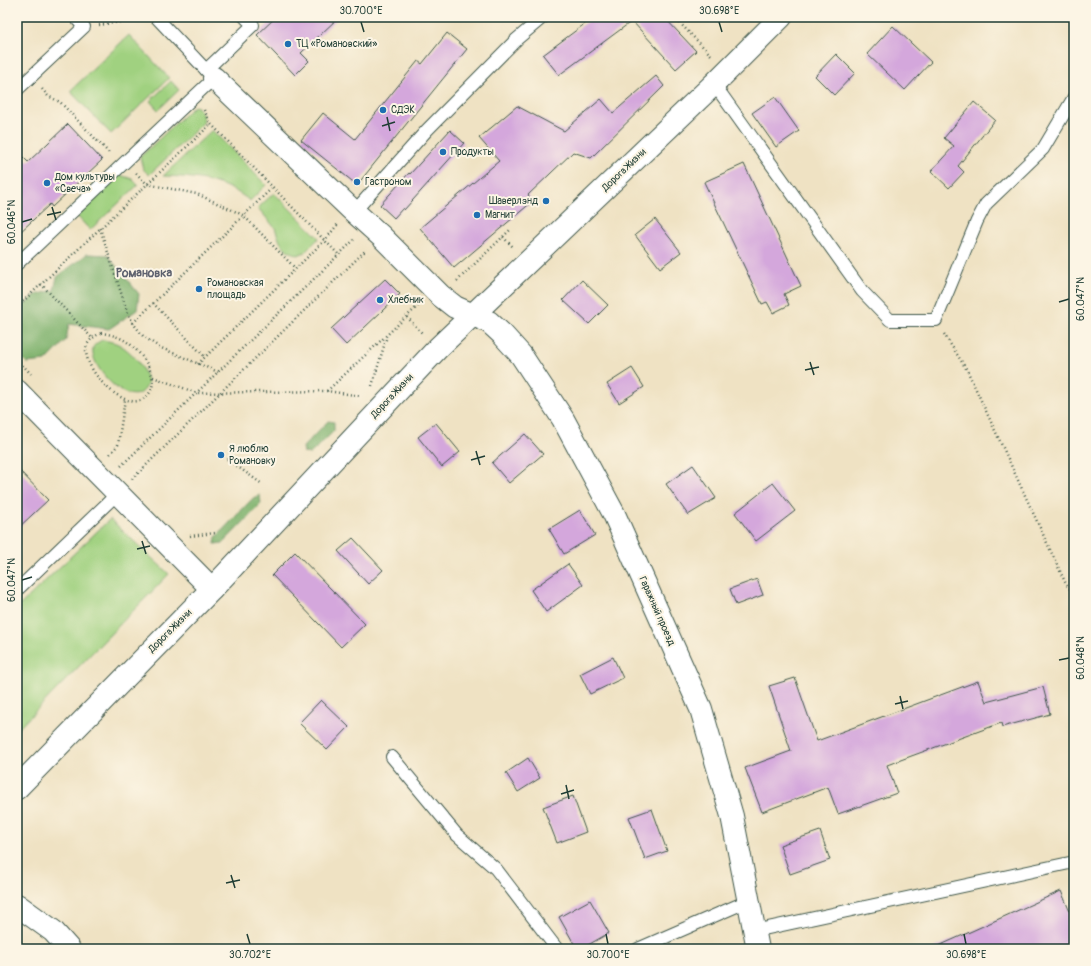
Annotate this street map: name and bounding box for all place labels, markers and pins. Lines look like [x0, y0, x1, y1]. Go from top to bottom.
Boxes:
place label: ТЦ «Романовский» [296, 38, 377, 50]
marker: ТЦ «Романовский» [283, 39, 293, 49]
place label: СДЭК [391, 104, 415, 116]
marker: СДЭК [378, 105, 388, 115]
place label: Продукты [451, 146, 494, 158]
marker: Продукты [438, 147, 448, 157]
place label: Дом культуры «Свеча» [54, 171, 115, 195]
place label: Гастроном [365, 176, 412, 188]
marker: Гастроном [352, 177, 362, 187]
marker: Дом культуры «Свеча» [42, 178, 52, 188]
place label: Шаверлэнд [489, 195, 538, 207]
marker: Шаверлэнд [541, 196, 551, 206]
place label: Магнит [485, 209, 515, 221]
marker: Магнит [472, 210, 482, 220]
place label: Романовская площадь [207, 277, 264, 301]
marker: Романовская площадь [194, 284, 204, 294]
place label: Хлебник [388, 294, 424, 306]
marker: Хлебник [375, 295, 385, 305]
place label: Я люблю Романовку [229, 443, 276, 467]
marker: Я люблю Романовку [216, 450, 226, 460]

